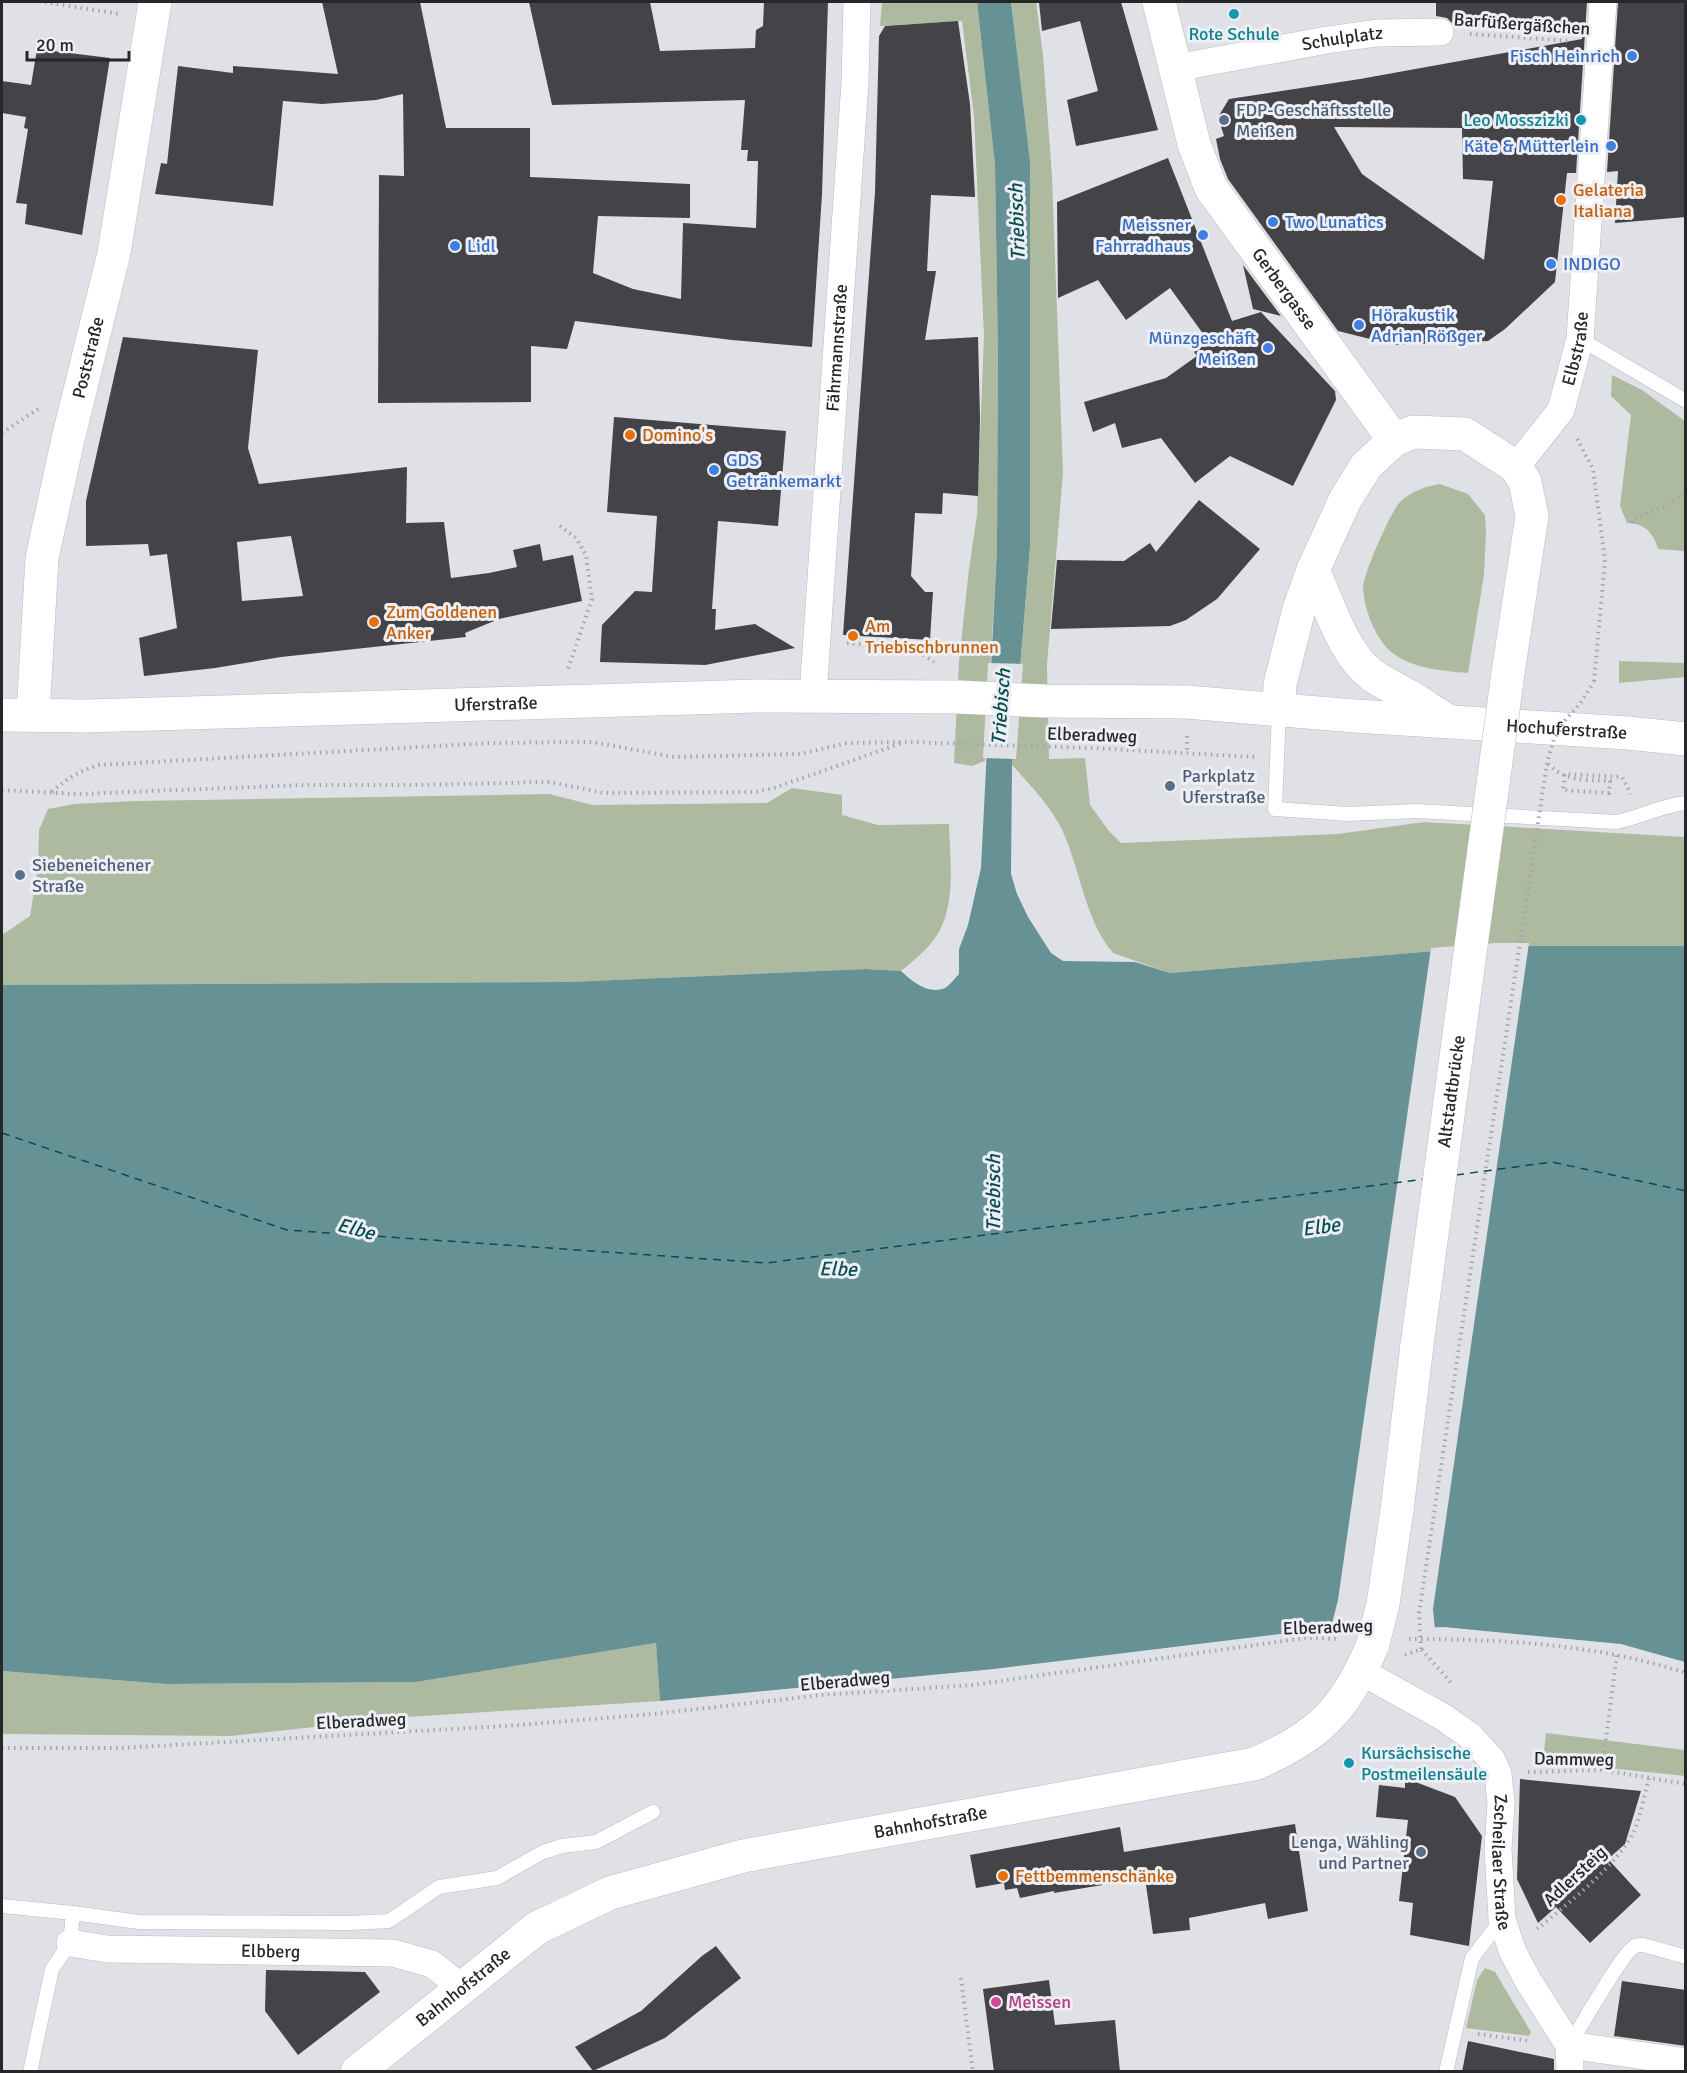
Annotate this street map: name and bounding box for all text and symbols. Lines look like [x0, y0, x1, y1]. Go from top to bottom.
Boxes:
marker: Rote Schule [1227, 7, 1241, 21]
street label: Barfüßergäßchen [1453, 8, 1591, 40]
street label: Schulplatz [1300, 22, 1383, 55]
place label: Rote Schule [1188, 23, 1280, 45]
scale bar [27, 24, 129, 62]
text: 20 m [36, 34, 74, 56]
place label: Fisch Heinrich [1510, 45, 1620, 67]
marker: Fisch Heinrich [1625, 49, 1639, 63]
place label: FDP-Geschäftsstelle Meißen [1236, 99, 1391, 142]
place label: Leo Mosszizki [1463, 109, 1569, 131]
marker: FDP-Geschäftsstelle Meißen [1217, 113, 1231, 127]
marker: Leo Mosszizki [1574, 113, 1588, 127]
place label: Käte & Mütterlein [1464, 135, 1599, 157]
marker: Käte & Mütterlein [1604, 139, 1618, 153]
place label: Gelateria Italiana [1573, 179, 1644, 222]
water label: Triebisch [1003, 182, 1031, 261]
marker: Gelateria Italiana [1554, 193, 1568, 207]
place label: Two Lunatics [1285, 211, 1384, 233]
place label: Meissner Fahrradhaus [1095, 214, 1191, 257]
marker: Two Lunatics [1266, 215, 1280, 229]
marker: Meissner Fahrradhaus [1196, 228, 1210, 242]
place label: Lidl [467, 235, 496, 257]
marker: Lidl [448, 239, 462, 253]
street label: Gerbergasse [1247, 244, 1321, 334]
place label: INDIGO [1563, 253, 1621, 275]
marker: INDIGO [1544, 257, 1558, 271]
street label: Fährmannstraße [821, 283, 852, 412]
place label: Hörakustik Adrian Rößger [1371, 304, 1483, 347]
street label: Elbstraße [1557, 311, 1593, 388]
street label: Poststraße [67, 314, 109, 401]
marker: Hörakustik Adrian Rößger [1352, 318, 1366, 332]
place label: Münzgeschäft Meißen [1148, 327, 1256, 370]
marker: Münzgeschäft Meißen [1261, 341, 1275, 355]
place label: Domino's [642, 424, 713, 446]
marker: Domino's [623, 428, 637, 442]
place label: GDS Getränkemarkt [726, 449, 841, 492]
marker: GDS Getränkemarkt [707, 463, 721, 477]
place label: Zum Goldenen Anker [386, 601, 497, 644]
marker: Zum Goldenen Anker [367, 615, 381, 629]
place label: Am Triebischbrunnen [865, 615, 999, 658]
marker: Am Triebischbrunnen [846, 629, 860, 643]
water label: Triebisch [986, 667, 1016, 746]
street label: Uferstraße [454, 692, 538, 716]
street label: Hochuferstraße [1505, 714, 1628, 744]
street label: Elberadweg [1046, 722, 1138, 748]
place label: Parkplatz Uferstraße [1182, 765, 1266, 808]
marker: Parkplatz Uferstraße [1163, 779, 1177, 793]
place label: Siebeneichener Straße [32, 854, 151, 897]
marker: Siebeneichener Straße [13, 868, 27, 882]
street label: Altstadtbrücke [1433, 1034, 1470, 1149]
water label: Triebisch [981, 1153, 1006, 1232]
water label: Elbe [335, 1212, 378, 1246]
water label: Elbe [1301, 1212, 1342, 1242]
water label: Elbe [819, 1256, 858, 1282]
street label: Elberadweg [1282, 1614, 1374, 1640]
street label: Elberadweg [799, 1666, 891, 1696]
street label: Elberadweg [315, 1708, 407, 1734]
place label: Kursächsische Postmeilensäule [1361, 1742, 1487, 1785]
street label: Dammweg [1534, 1747, 1614, 1771]
marker: Kursächsische Postmeilensäule [1342, 1756, 1356, 1770]
street label: Zscheilaer Straße [1487, 1793, 1516, 1933]
street label: Bahnhofstraße [872, 1801, 989, 1843]
place label: Lenga, Wähling und Partner [1291, 1831, 1409, 1874]
street label: Adlersteig [1539, 1841, 1611, 1911]
marker: Lenga, Wähling und Partner [1414, 1845, 1428, 1859]
place label: Fettbemmenschänke [1015, 1865, 1174, 1887]
marker: Fettbemmenschänke [996, 1869, 1010, 1883]
street label: Elbberg [241, 1940, 300, 1963]
street label: Bahnhofstraße [411, 1943, 515, 2032]
place label: Meissen [1008, 1991, 1071, 2013]
marker: Meissen [989, 1995, 1003, 2009]

